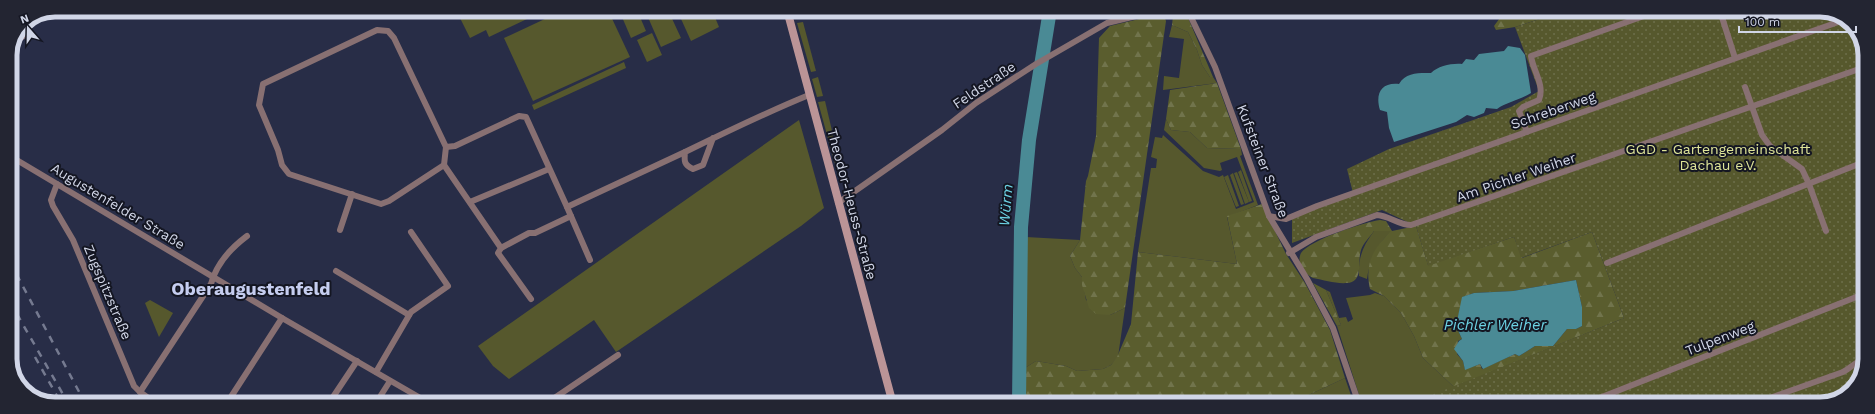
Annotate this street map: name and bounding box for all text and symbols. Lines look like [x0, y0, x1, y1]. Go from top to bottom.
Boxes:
north arrow [8, 8, 48, 48]
scale bar [1739, 8, 1856, 34]
text: N [19, 12, 31, 27]
text: 100 m [1745, 15, 1780, 29]
street label: Feldstraße [950, 58, 1018, 112]
street label: Schreberweg [1508, 88, 1598, 132]
street label: Kufsteiner Straße [1234, 102, 1292, 220]
street label: Theodor-Heuss-Straße [824, 127, 880, 281]
park label: GGD - Gartengemeinschaft Dachau e.V. [1626, 141, 1811, 173]
street label: Am Pichler Weiher [1454, 149, 1578, 205]
street label: Augustenfelder Straße [48, 160, 188, 252]
water label: Würm [995, 183, 1017, 227]
street label: Zugspitzstraße [81, 242, 135, 342]
district label: Oberaugustenfeld [171, 278, 331, 299]
water label: Pichler Weiher [1444, 316, 1547, 334]
street label: Tulpenweg [1683, 317, 1757, 359]

